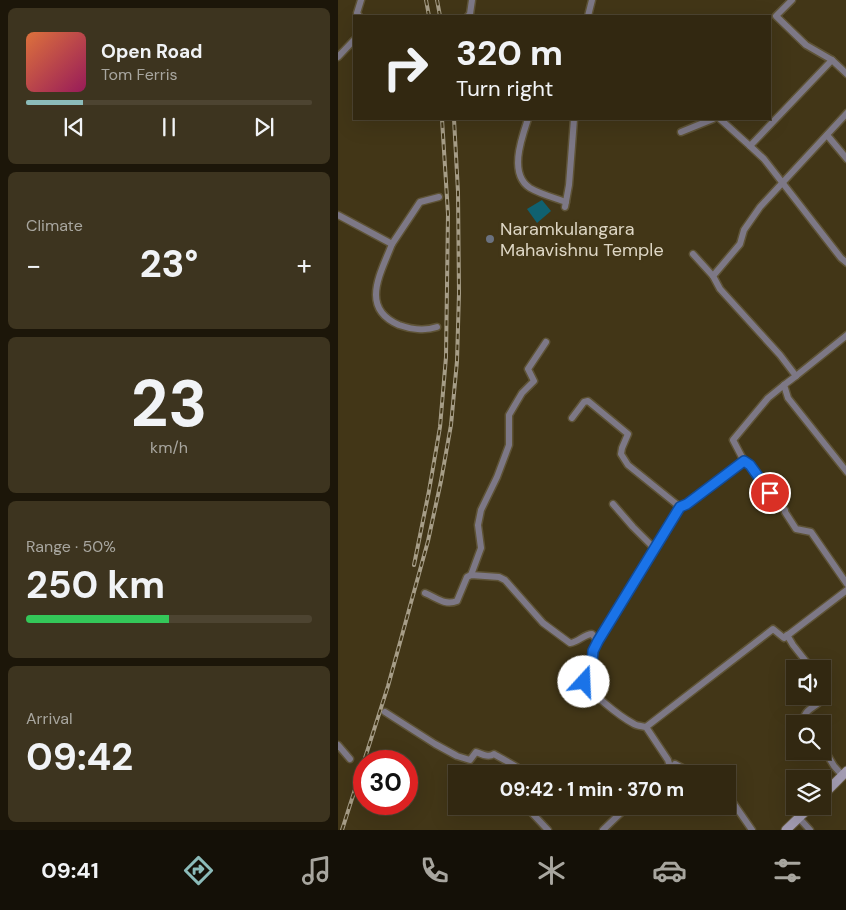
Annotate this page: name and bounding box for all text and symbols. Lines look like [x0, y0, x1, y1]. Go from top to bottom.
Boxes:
text: 320 m [456, 30, 563, 76]
icon: right [373, 35, 438, 100]
text: Open Road [101, 39, 203, 64]
text: Tom Ferris [101, 64, 178, 85]
text: Turn right [456, 74, 553, 103]
icon: previous [60, 113, 88, 141]
icon: pause [155, 113, 183, 141]
icon: next [250, 113, 278, 141]
text: Climate [26, 215, 83, 236]
place label: Naramkulangara Mahavishnu Temple [500, 217, 664, 262]
marker: Naramkulangara Mahavishnu Temple [484, 233, 496, 245]
text: 23° [140, 239, 198, 289]
text: − [26, 247, 41, 284]
text: + [297, 247, 312, 284]
text: 23 [131, 362, 207, 446]
text: km/h [150, 437, 188, 458]
pin [749, 472, 791, 514]
icon: arrive [756, 479, 784, 507]
text: Range · 50% [26, 536, 116, 557]
text: 250 km [26, 560, 165, 610]
position arrow [557, 655, 609, 707]
map controls [786, 660, 831, 815]
button: sound [786, 660, 831, 705]
text: Arrival [26, 708, 73, 729]
button: search [786, 715, 831, 760]
text: 09:42 [26, 732, 133, 782]
speed limit sign: 30 [353, 750, 418, 815]
button: layers [786, 770, 831, 815]
text: 09:42 · 1 min · 370 m [500, 777, 684, 802]
icon: directions [181, 853, 216, 888]
icon: music [299, 853, 334, 888]
icon: phone [417, 853, 452, 888]
icon: climate [534, 853, 569, 888]
icon: car [652, 853, 687, 888]
icon: filters [770, 853, 805, 888]
text: 09:41 [41, 856, 99, 885]

